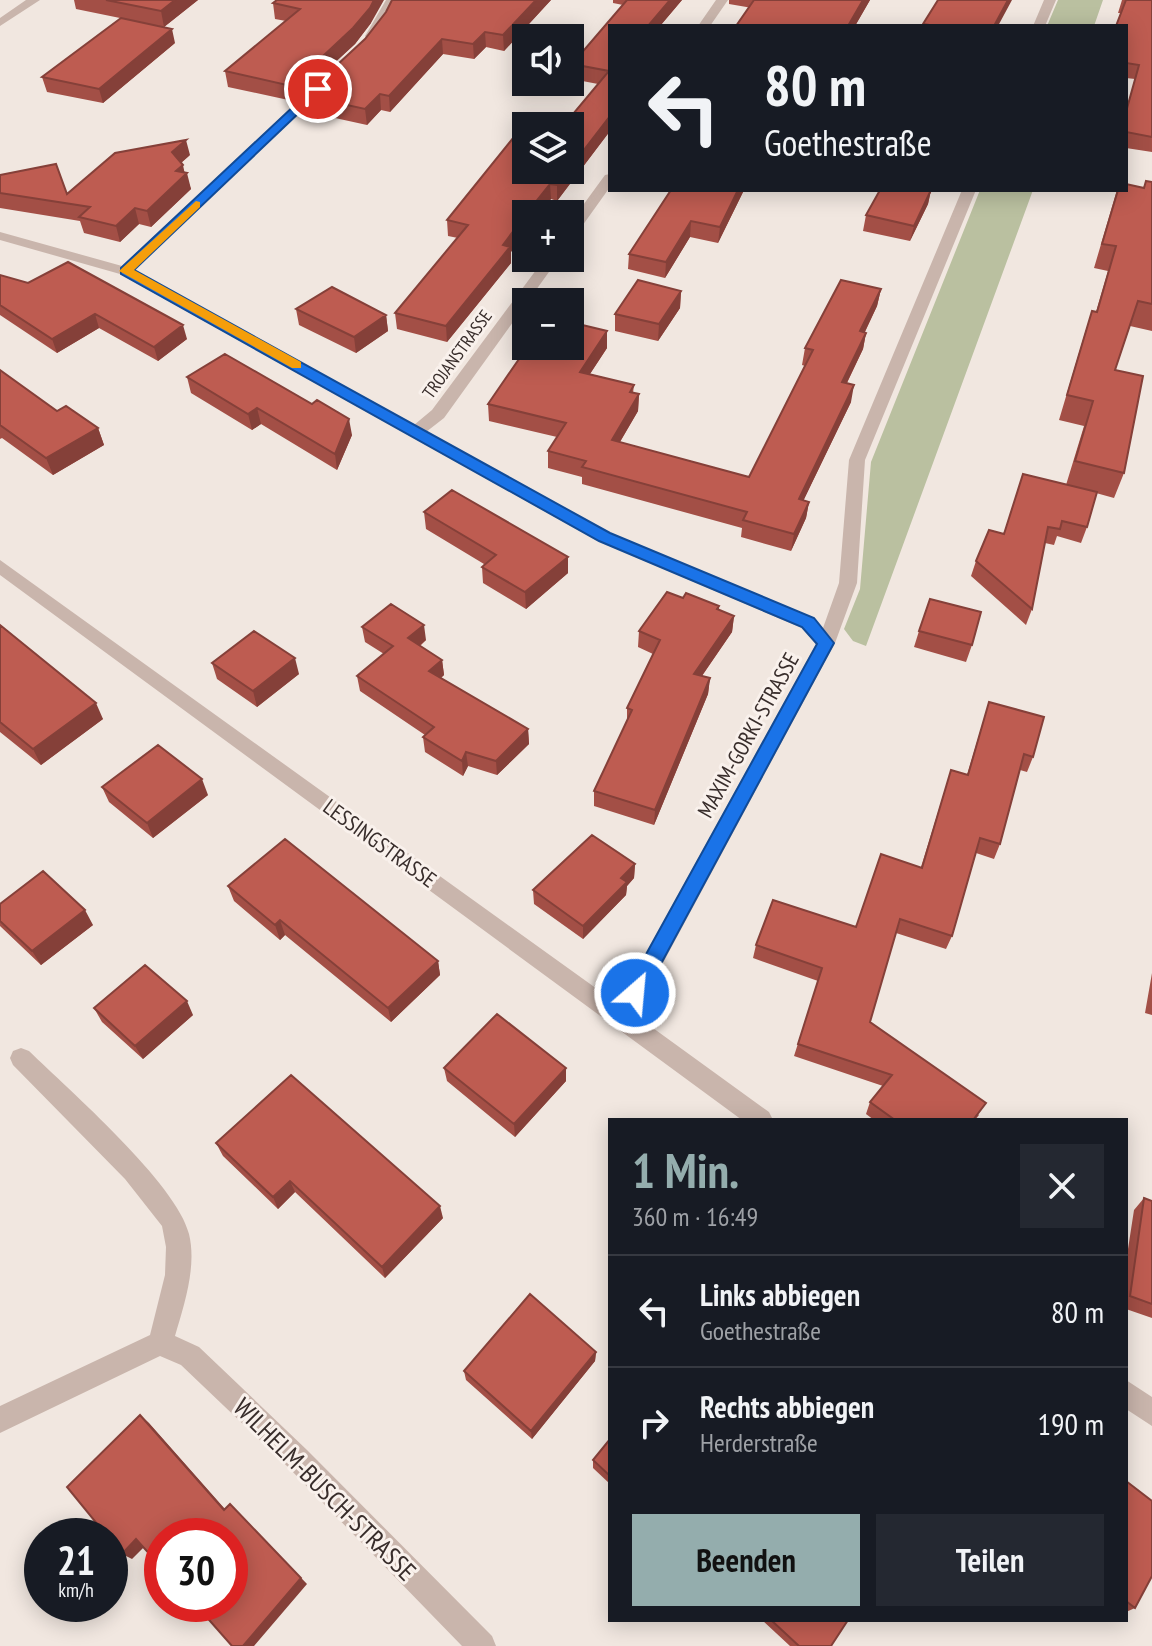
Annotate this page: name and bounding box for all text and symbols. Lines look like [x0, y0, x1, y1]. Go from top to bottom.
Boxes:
map controls [512, 24, 584, 360]
button: sound [512, 24, 584, 96]
text: 80 m [764, 49, 866, 121]
pin [284, 55, 352, 123]
icon: left [632, 56, 736, 160]
icon: arrive [296, 67, 340, 111]
button: layers [512, 112, 584, 184]
text: Goethestraße [764, 119, 932, 166]
button: + [512, 200, 584, 272]
button: − [512, 288, 584, 360]
street label: TROJANSTRASSE [417, 305, 497, 403]
street label: MAXIM-GORKI-STRASSE [691, 648, 805, 822]
street label: LESSINGSTRASSE [318, 793, 442, 893]
position arrow [593, 951, 677, 1035]
text: 1 Min. [632, 1139, 739, 1201]
button: close [1020, 1144, 1104, 1228]
text: 360 m · 16:49 [632, 1200, 758, 1233]
text: Links abbiegen [700, 1275, 860, 1314]
icon: left [632, 1289, 676, 1333]
text: 80 m [1051, 1292, 1104, 1331]
text: Goethestraße [700, 1314, 821, 1347]
text: Rechts abbiegen [700, 1387, 874, 1426]
street label: WILHELM-BUSCH-STRASSE [227, 1391, 423, 1587]
icon: right [632, 1401, 676, 1445]
text: 190 m [1038, 1404, 1104, 1443]
text: Herderstraße [700, 1426, 818, 1459]
button: Beenden [632, 1514, 860, 1606]
button: Teilen [876, 1514, 1104, 1606]
speed limit sign: 30 [144, 1518, 248, 1622]
text: 21 [57, 1534, 95, 1586]
text: km/h [58, 1577, 94, 1603]

